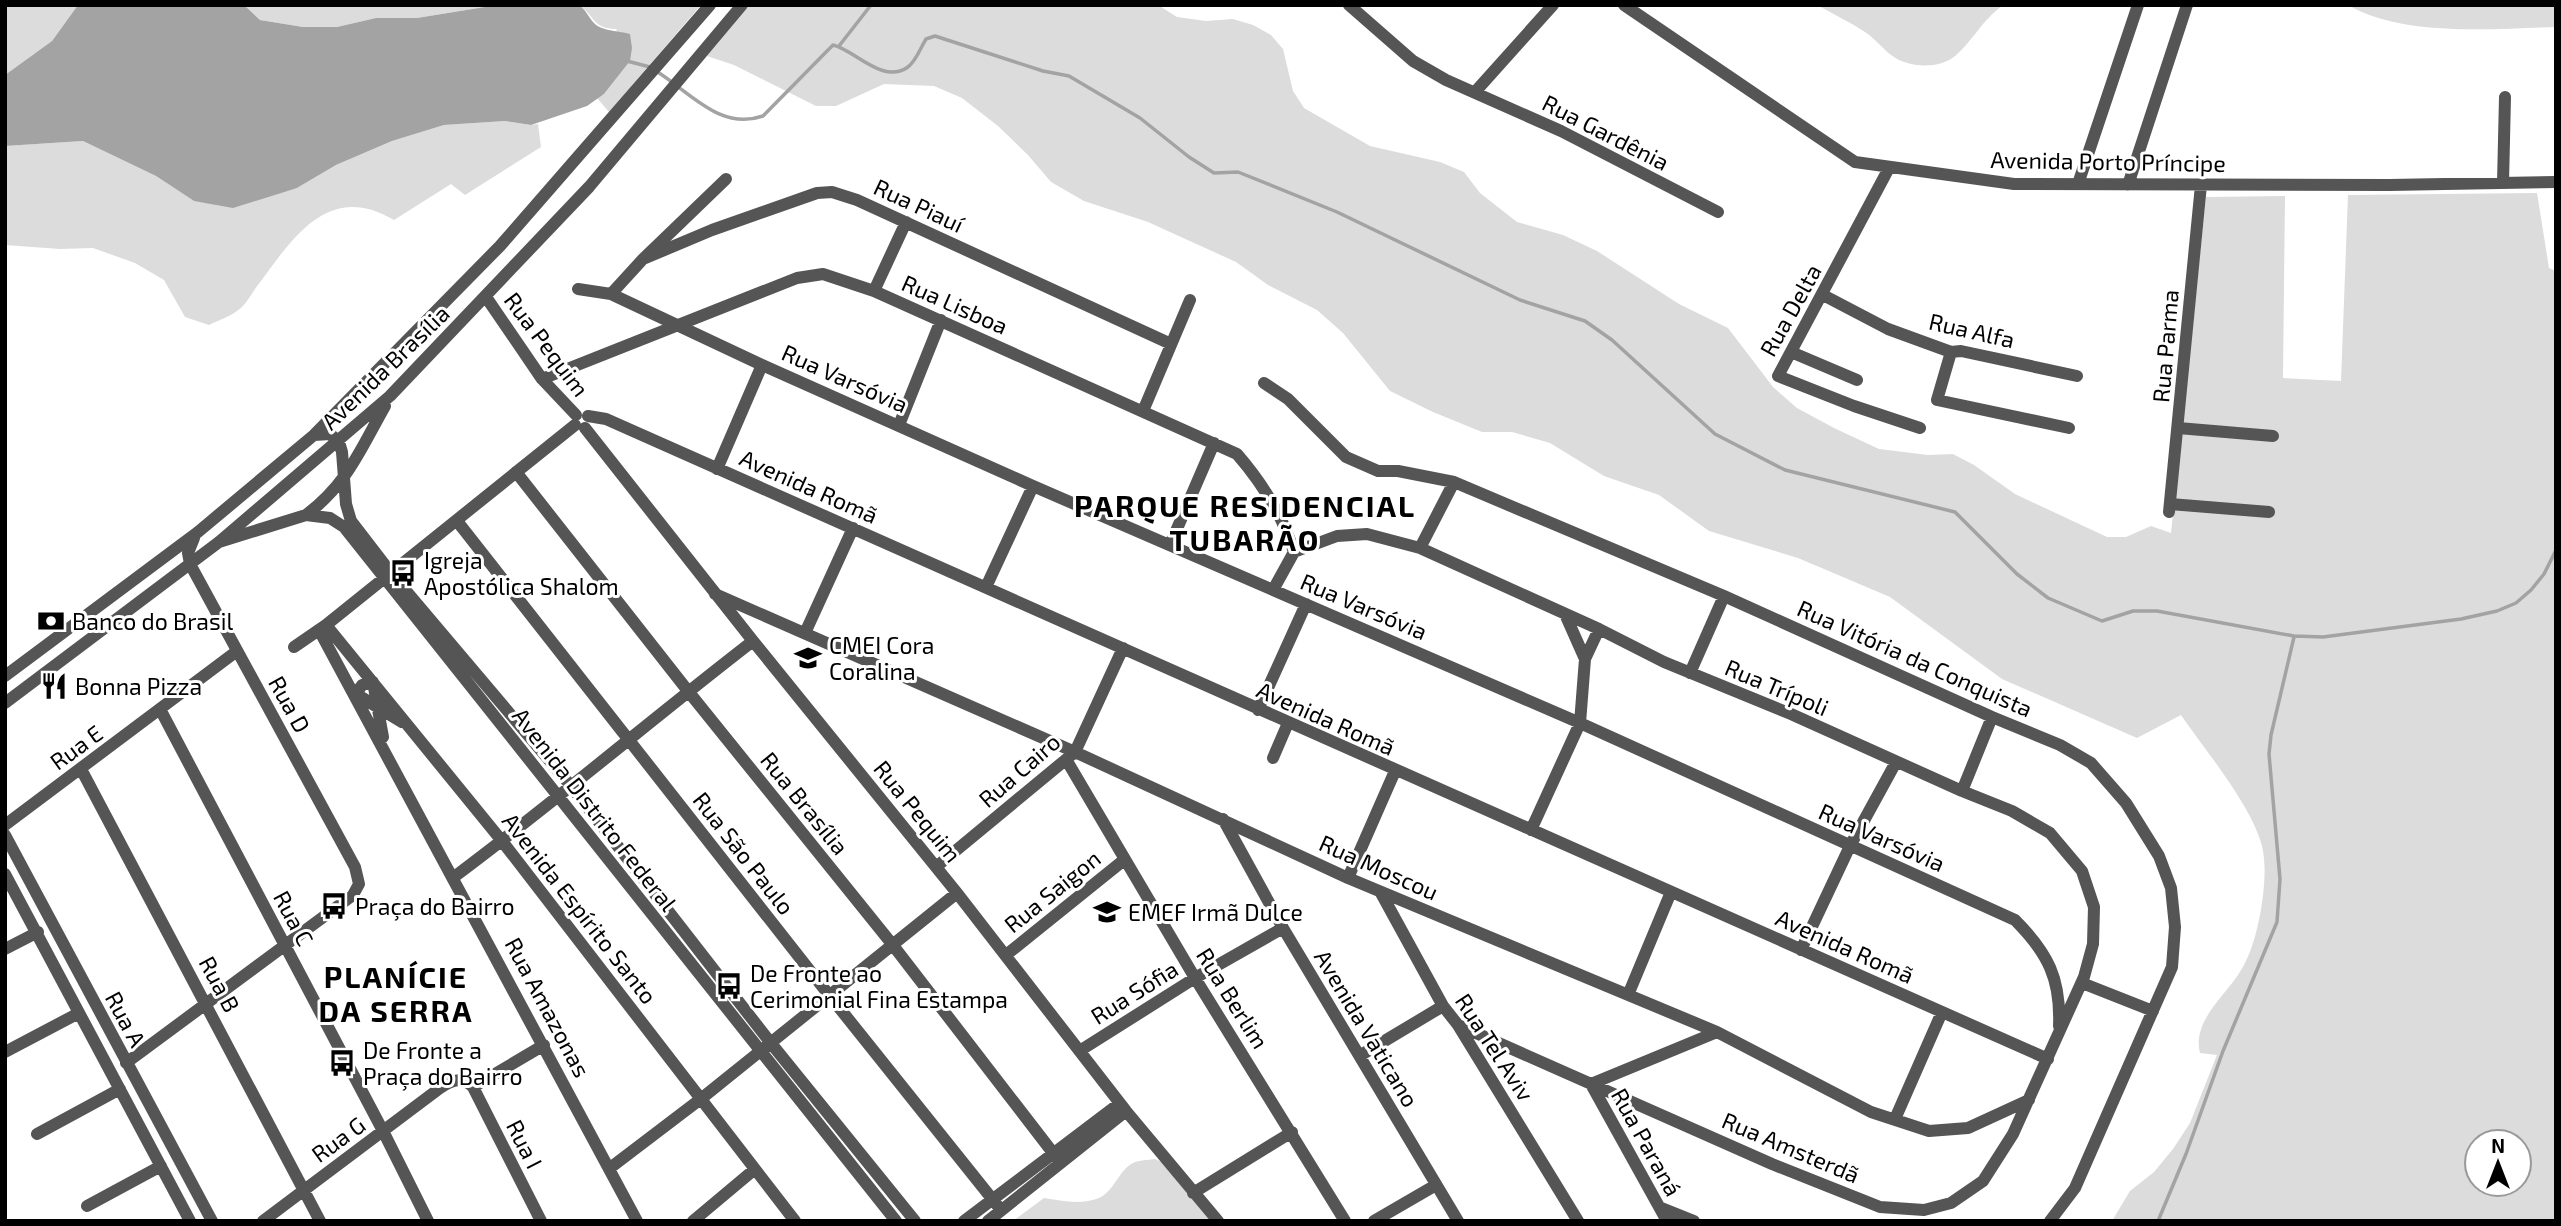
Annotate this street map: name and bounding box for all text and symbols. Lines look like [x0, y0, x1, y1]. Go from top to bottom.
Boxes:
street label: Rua Gardênia [1538, 88, 1674, 176]
street label: Avenida Porto Príncipe [1990, 145, 2226, 177]
street label: Rua Piauí [870, 172, 969, 238]
street label: Rua Delta [1753, 259, 1827, 361]
street label: Rua Lisboa [898, 268, 1012, 340]
street label: Rua Pequim [499, 286, 595, 402]
street label: Rua Parma [2146, 288, 2184, 404]
street label: Avenida Brasília [315, 299, 455, 435]
street label: Rua Alfa [1926, 307, 2018, 353]
street label: Rua Varsóvia [778, 338, 912, 418]
street label: Avenida Romã [736, 443, 882, 529]
district label: PARQUE RESIDENCIAL TUBARÃO [1074, 487, 1416, 557]
place label: Igreja Apostólica Shalom [424, 546, 619, 600]
bus stop icon: Igreja Apostólica Shalom [388, 558, 418, 588]
street label: Rua Varsóvia [1296, 567, 1432, 645]
street label: Rua Vitória da Conquista [1793, 594, 2037, 722]
bank icon: Banco do Brasil [36, 606, 66, 636]
place label: Banco do Brasil [72, 607, 233, 635]
place label: CMEI Cora Coralina [829, 631, 934, 685]
school or university icon: CMEI Cora Coralina [793, 643, 823, 673]
street label: Rua Trípoli [1721, 653, 1833, 721]
restaurant icon: Bonna Pizza [39, 671, 69, 701]
street label: Rua D [263, 671, 317, 737]
place label: Bonna Pizza [75, 672, 202, 700]
street label: Avenida Romã [1253, 675, 1399, 761]
street label: Avenida Distrito Federal [507, 702, 683, 916]
street label: Rua E [44, 719, 108, 775]
street label: Rua Cairo [973, 727, 1065, 813]
street label: Rua Brasília [755, 746, 855, 860]
street label: Rua Pequim [868, 754, 968, 868]
street label: Rua São Paulo [687, 786, 801, 920]
street label: Rua Varsóvia [1815, 797, 1949, 877]
street label: Avenida Espírito Santo [497, 807, 663, 1009]
street label: Rua Moscou [1315, 828, 1443, 906]
street label: Rua Saigon [998, 844, 1106, 938]
street label: Rua C [268, 886, 320, 950]
bus stop icon: Praça do Bairro [319, 891, 349, 921]
place label: Praça do Bairro [355, 892, 515, 921]
school or university icon: EMEF Irmã Dulce [1092, 897, 1122, 927]
place label: EMEF Irmã Dulce [1128, 898, 1303, 926]
street label: Avenida Romã [1772, 903, 1918, 989]
street label: Rua Amazonas [499, 932, 597, 1082]
street label: Rua Berlim [1191, 942, 1275, 1054]
street label: Avenida Vaticano [1309, 944, 1425, 1112]
street label: Rua B [194, 951, 246, 1017]
street label: Rua Sófia [1085, 954, 1183, 1030]
district label: PLANÍCIE DA SERRA [318, 958, 474, 1028]
place label: De Fronte ao Cerimonial Fina Estampa [750, 959, 1008, 1013]
bus stop icon: De Fronte ao Cerimonial Fina Estampa [714, 971, 744, 1001]
street label: Rua A [100, 986, 152, 1052]
street label: Rua Tel Aviv [1450, 988, 1540, 1106]
place label: De Fronte a Praça do Bairro [363, 1036, 523, 1091]
bus stop icon: De Fronte a Praça do Bairro [327, 1048, 357, 1078]
street label: Rua Paraná [1606, 1083, 1688, 1201]
street label: Rua Amsterdã [1718, 1105, 1864, 1189]
street label: Rua G [306, 1110, 370, 1168]
street label: Rua I [501, 1115, 549, 1173]
north arrow [2463, 1128, 2533, 1198]
text: N [2491, 1134, 2505, 1157]

